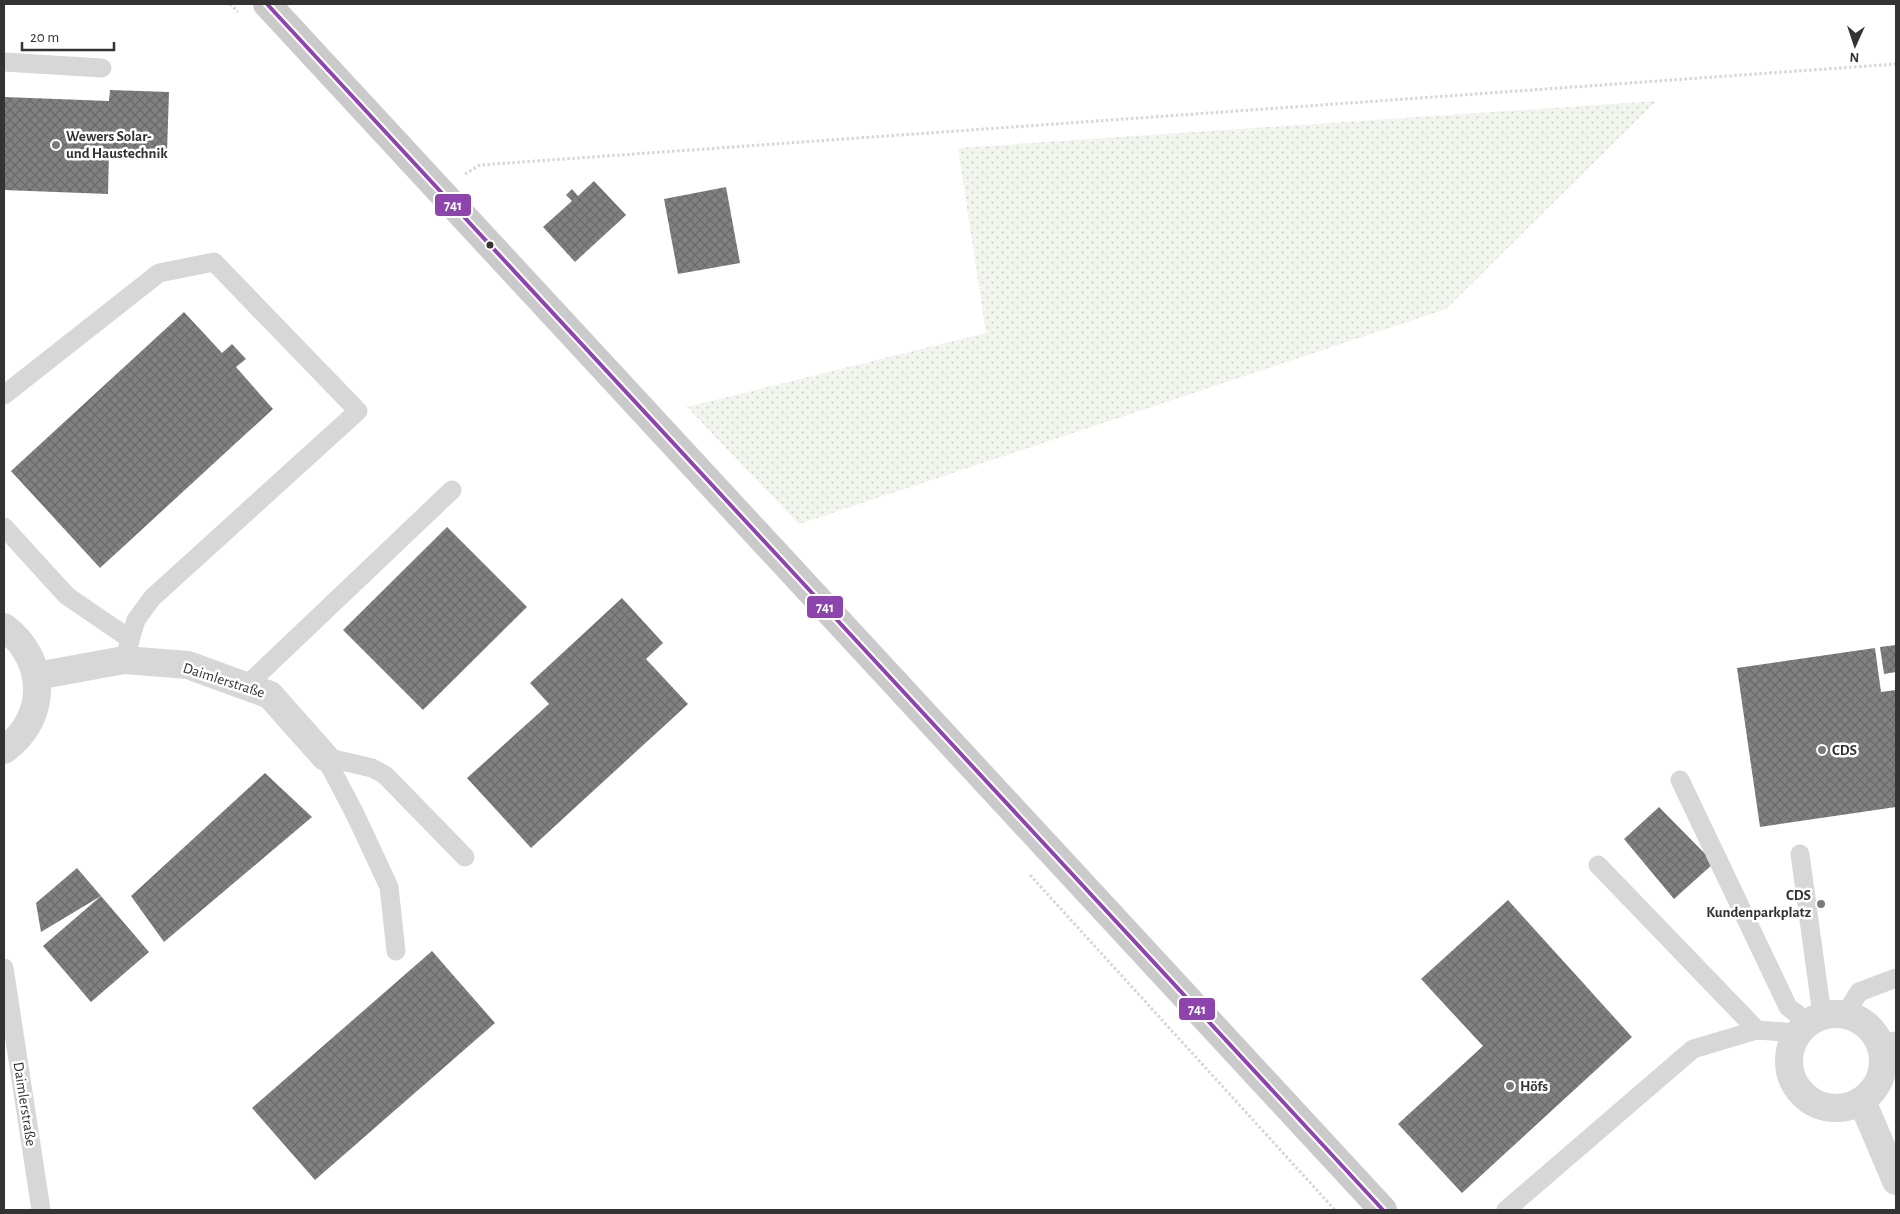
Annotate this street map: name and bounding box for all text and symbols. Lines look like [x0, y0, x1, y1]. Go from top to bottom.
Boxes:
scale bar [22, 20, 115, 52]
north arrow [1830, 20, 1880, 70]
text: 20 m [30, 30, 59, 45]
text: N [1849, 50, 1860, 64]
place label: Wewers Solar- und Haustechnik [66, 129, 168, 161]
marker: Wewers Solar- und Haustechnik [50, 139, 62, 151]
line badge: 741 [434, 193, 472, 217]
text: 741 [444, 199, 462, 213]
unlabelled marker [485, 240, 495, 250]
line badge: 741 [806, 595, 844, 619]
text: 741 [816, 601, 834, 615]
street label: Daimlerstraße [181, 660, 267, 701]
place label: CDS [1832, 743, 1857, 758]
marker: CDS [1816, 744, 1828, 756]
place label: CDS Kundenparkplatz [1706, 888, 1811, 920]
marker: CDS Kundenparkplatz [1815, 898, 1827, 910]
line badge: 741 [1178, 997, 1216, 1021]
text: 741 [1188, 1003, 1206, 1017]
street label: Daimlerstraße [10, 1061, 39, 1147]
place label: Höfs [1520, 1079, 1548, 1094]
marker: Höfs [1504, 1080, 1516, 1092]

